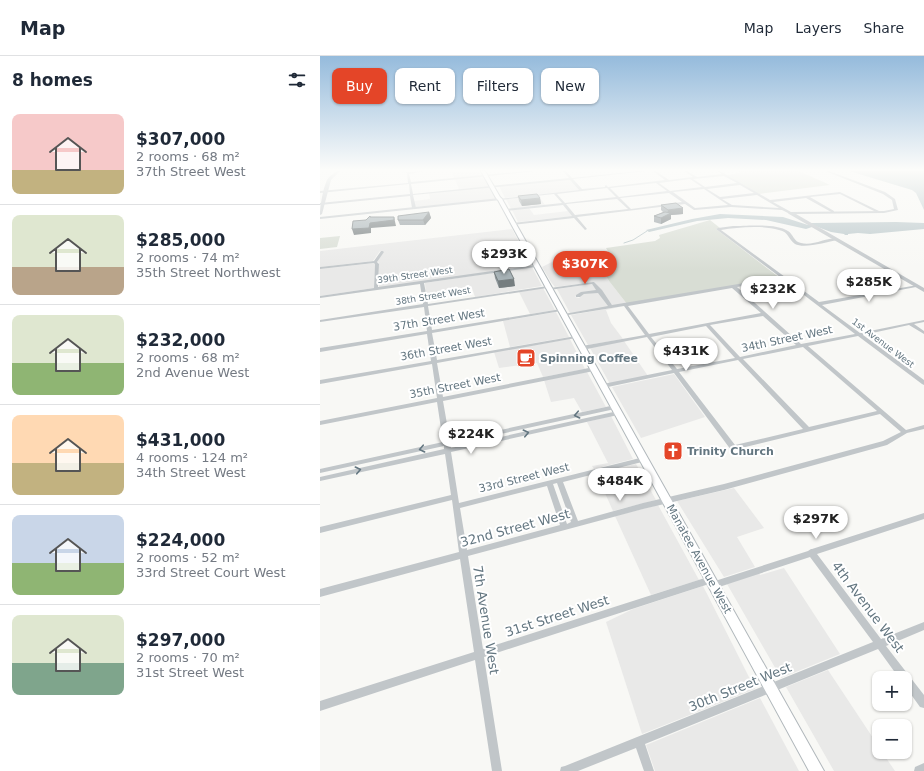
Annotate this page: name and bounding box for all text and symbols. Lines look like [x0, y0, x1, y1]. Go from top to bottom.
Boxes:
text: Map [20, 17, 65, 39]
text: Map [744, 20, 773, 36]
text: Layers [795, 20, 842, 36]
text: Share [864, 20, 904, 36]
chip: Buy [332, 68, 387, 104]
chip: Rent [395, 68, 455, 104]
chip: Filters [463, 68, 533, 104]
chip: New [541, 68, 599, 104]
icon: filters [286, 69, 308, 91]
text: 8 homes [12, 70, 93, 90]
text: $307,000 [136, 129, 225, 149]
icon: home [44, 130, 92, 178]
text: 2 rooms · 68 m² [136, 149, 240, 164]
text: 37th Street West [136, 164, 246, 179]
text: $285,000 [136, 230, 225, 250]
icon: home [44, 231, 92, 279]
pin: $293K [476, 241, 532, 275]
text: $293K [481, 246, 527, 261]
text: 2 rooms · 74 m² [136, 250, 240, 265]
pin: $307K [557, 251, 613, 285]
text: $307K [562, 256, 608, 271]
text: 35th Street Northwest [136, 265, 281, 280]
street label: 39th Street West [377, 265, 454, 285]
pin: $285K [841, 269, 897, 303]
text: $285K [846, 274, 892, 289]
pin: $232K [745, 276, 801, 310]
text: $232K [750, 281, 796, 296]
street label: 38th Street West [395, 285, 472, 307]
street label: 37th Street West [392, 306, 486, 334]
street label: 1st Avenue West [850, 316, 916, 370]
street label: 34th Street West [740, 323, 834, 355]
text: $232,000 [136, 330, 225, 350]
icon: home [44, 331, 92, 379]
street label: 36th Street West [399, 334, 493, 363]
pin: $431K [658, 338, 714, 372]
text: $431K [663, 343, 709, 358]
cafe icon: Spinning Coffee [515, 347, 537, 369]
text: 2 rooms · 68 m² [136, 350, 240, 365]
place label: Spinning Coffee [540, 352, 638, 365]
text: 2nd Avenue West [136, 365, 249, 380]
street label: 35th Street West [408, 371, 502, 401]
one-way arrow [573, 411, 580, 419]
pin: $224K [443, 421, 499, 455]
text: $224K [448, 426, 494, 441]
text: $431,000 [136, 430, 225, 450]
one-way arrow [523, 430, 529, 438]
icon: home [44, 431, 92, 479]
church icon: Trinity Church [662, 440, 684, 462]
one-way arrow [419, 444, 425, 452]
place label: Trinity Church [687, 445, 774, 458]
text: 4 rooms · 124 m² [136, 450, 248, 465]
street label: 33rd Street West [477, 460, 571, 496]
text: 34th Street West [136, 465, 246, 480]
one-way arrow [355, 467, 361, 475]
pin: $484K [592, 468, 648, 502]
text: $484K [597, 473, 643, 488]
street label: Manatee Avenue West [664, 502, 735, 616]
street label: 32nd Street West [459, 506, 571, 550]
pin: $297K [788, 506, 844, 540]
text: $297K [793, 511, 839, 526]
text: $224,000 [136, 530, 225, 550]
icon: home [44, 531, 92, 579]
text: 2 rooms · 52 m² [136, 550, 240, 565]
street label: 4th Avenue West [829, 559, 907, 655]
street label: 7th Avenue West [470, 564, 502, 676]
text: 33rd Street Court West [136, 565, 285, 580]
street label: 31st Street West [503, 592, 611, 640]
text: $297,000 [136, 630, 225, 650]
icon: home [44, 631, 92, 679]
text: 2 rooms · 70 m² [136, 650, 240, 665]
street label: 30th Street West [686, 660, 794, 714]
text: 31st Street West [136, 665, 244, 680]
map controls [872, 671, 912, 759]
button: + [872, 671, 912, 711]
button: − [872, 719, 912, 759]

